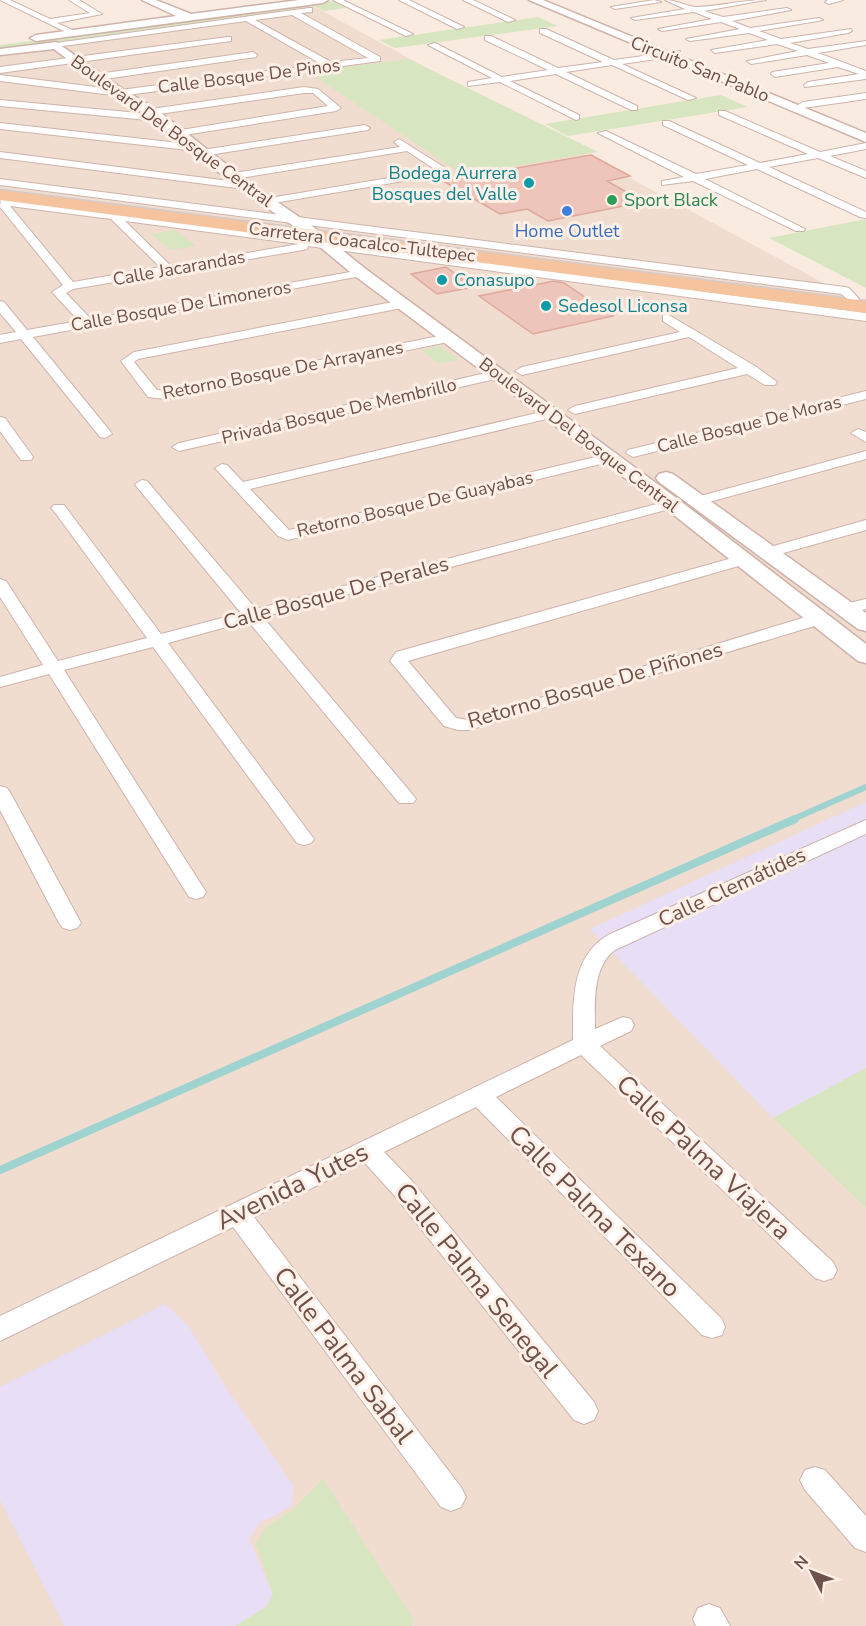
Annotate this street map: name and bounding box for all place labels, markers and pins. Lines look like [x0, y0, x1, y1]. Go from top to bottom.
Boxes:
place label: Bodega Aurrera Bosques del Valle [372, 161, 517, 206]
marker: Bodega Aurrera Bosques del Valle [522, 176, 536, 190]
place label: Sport Black [624, 188, 719, 212]
marker: Sport Black [605, 193, 619, 207]
marker: Home Outlet [560, 204, 574, 218]
place label: Home Outlet [515, 219, 620, 243]
place label: Conasupo [454, 268, 535, 292]
marker: Conasupo [435, 273, 449, 287]
place label: Sedesol Liconsa [558, 294, 688, 318]
marker: Sedesol Liconsa [539, 299, 553, 313]

